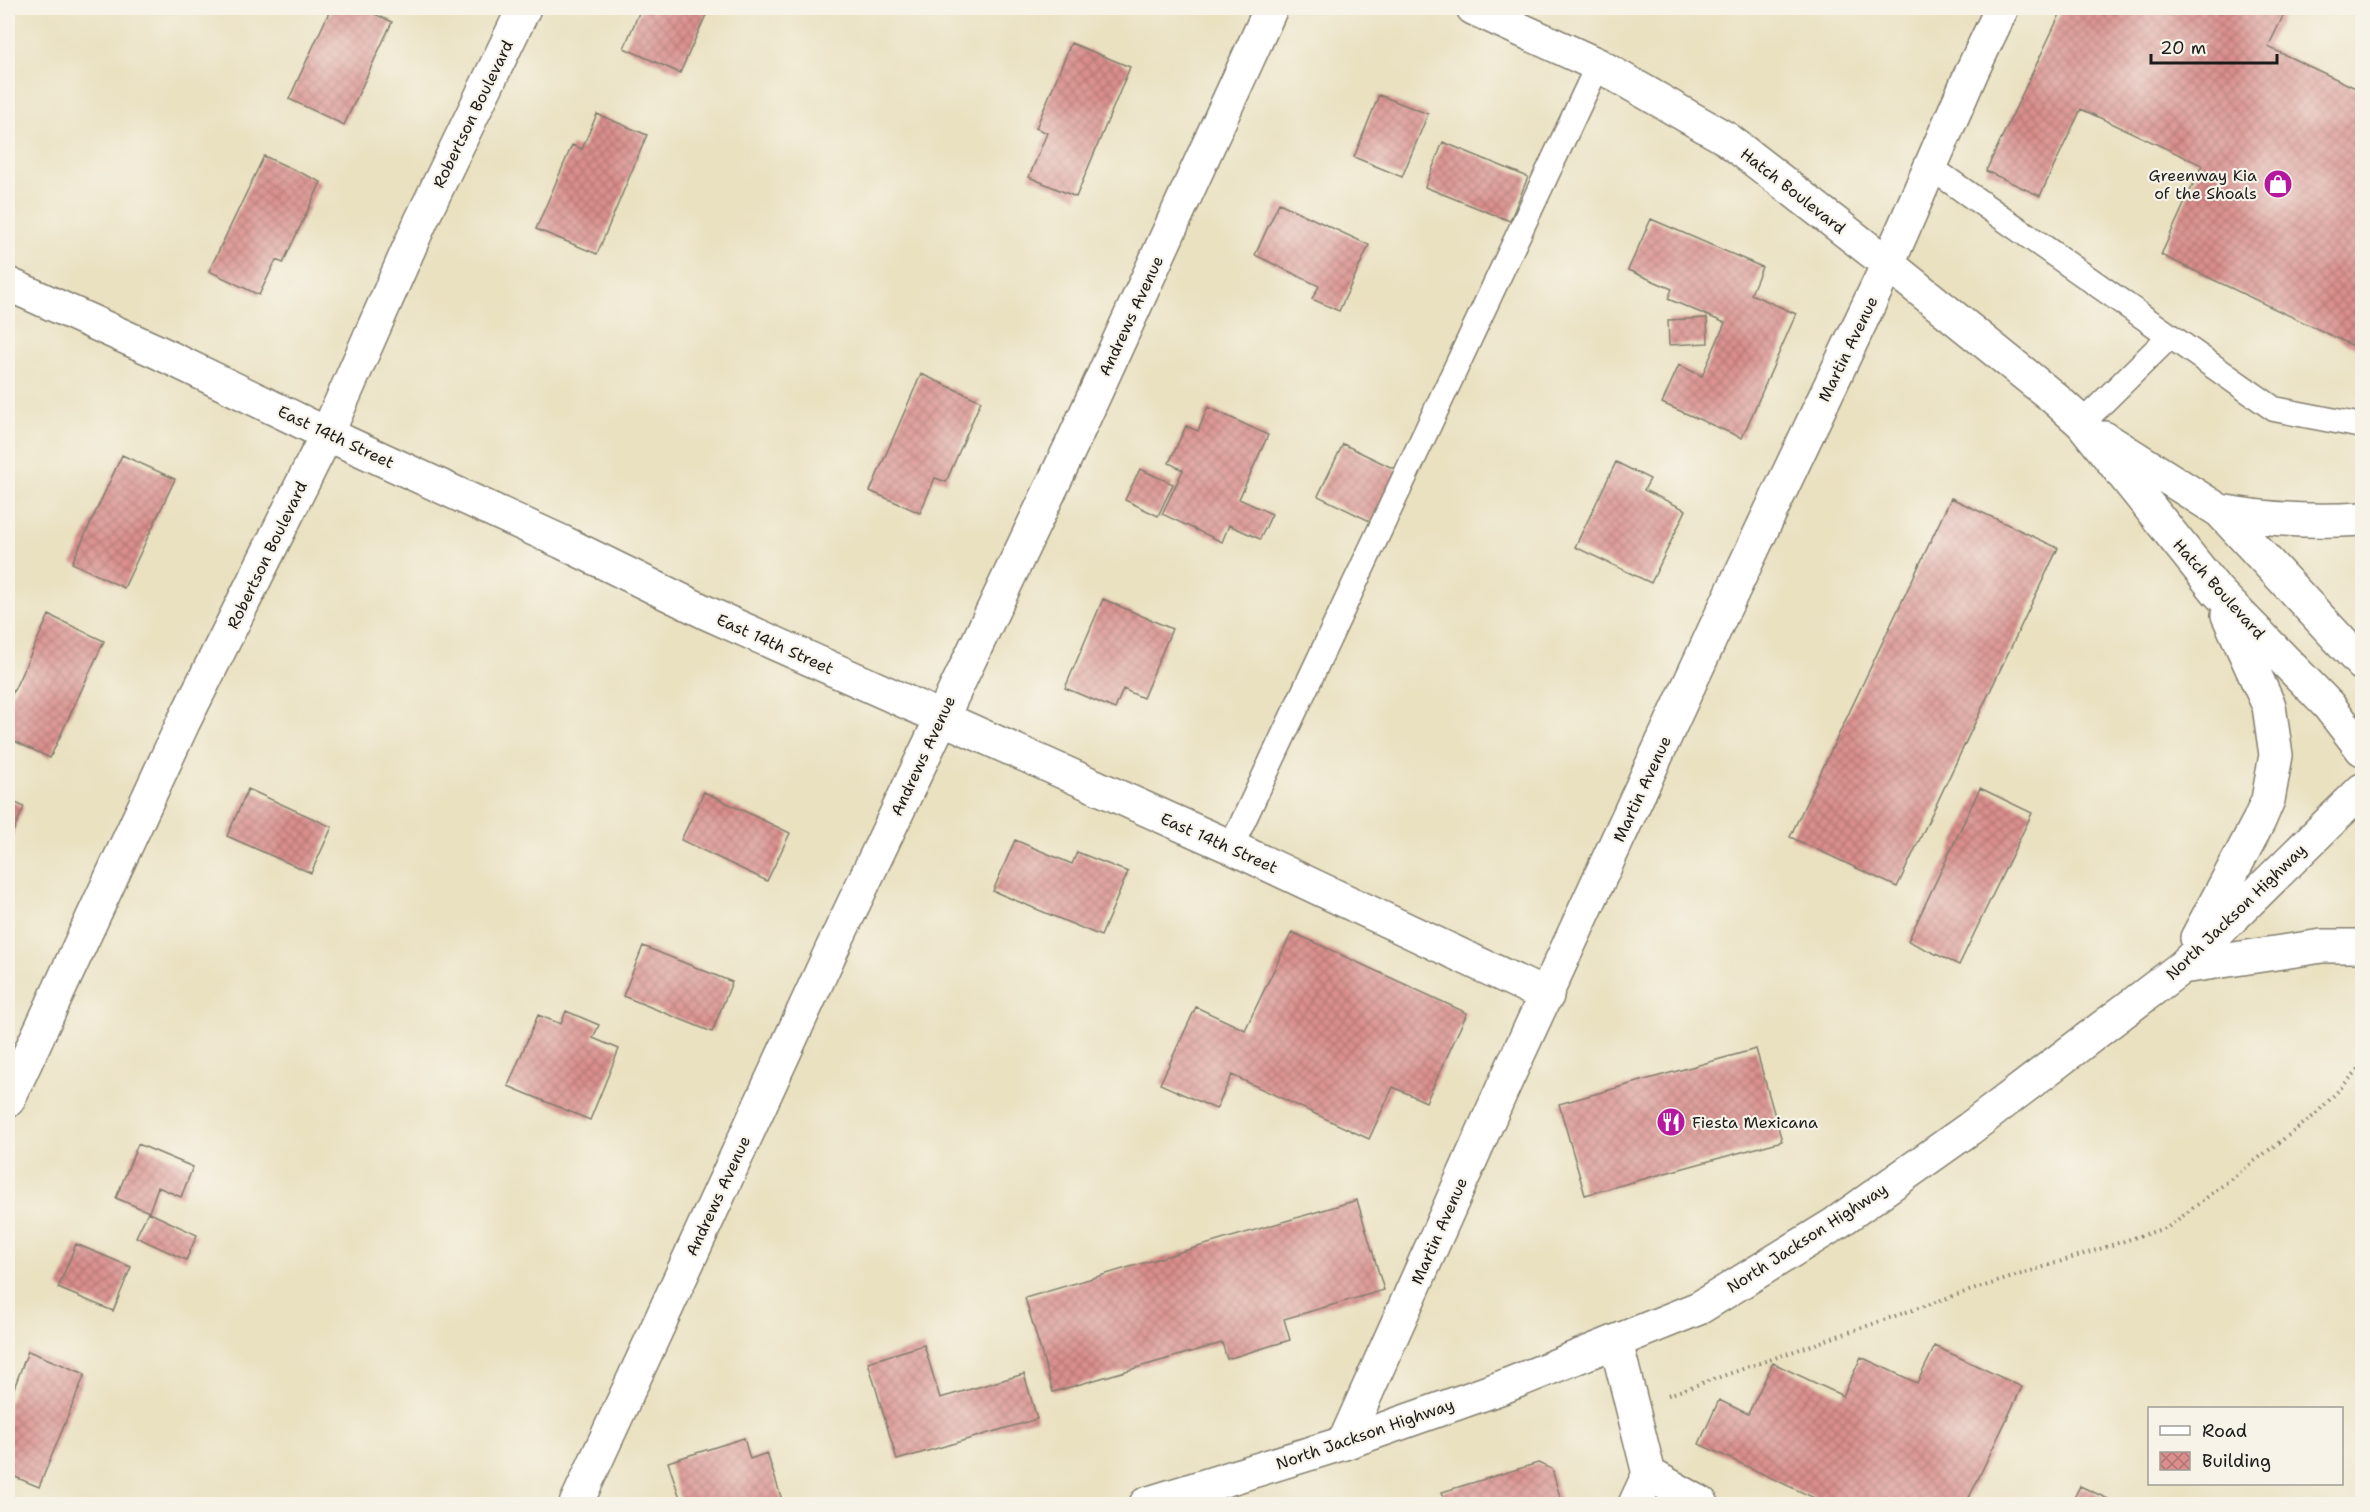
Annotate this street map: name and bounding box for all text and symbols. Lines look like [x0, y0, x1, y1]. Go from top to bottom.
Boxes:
scale bar [2151, 27, 2277, 65]
text: 20 m [2160, 36, 2206, 60]
street label: Robertson Boulevard [428, 37, 518, 191]
street label: Hatch Boulevard [1736, 143, 1850, 239]
place label: Greenway Kia of the Shoals [2148, 165, 2257, 204]
shop icon: Greenway Kia of the Shoals [2262, 168, 2294, 200]
street label: Andrews Avenue [1094, 253, 1168, 379]
street label: Martin Avenue [1813, 293, 1883, 405]
street label: East 14th Street [274, 401, 398, 473]
street label: Robertson Boulevard [222, 478, 312, 632]
street label: Hatch Boulevard [2168, 534, 2270, 644]
street label: East 14th Street [713, 609, 837, 679]
street label: Andrews Avenue [886, 693, 960, 819]
street label: Martin Avenue [1608, 733, 1676, 845]
street label: East 14th Street [1157, 808, 1281, 878]
street label: North Jackson Highway [2161, 839, 2311, 985]
restaurant icon: Fiesta Mexicana [1655, 1106, 1687, 1138]
place label: Fiesta Mexicana [1692, 1112, 1818, 1133]
street label: Andrews Avenue [681, 1133, 755, 1259]
street label: Martin Avenue [1406, 1174, 1472, 1288]
street label: North Jackson Highway [1723, 1178, 1891, 1298]
street label: North Jackson Highway [1273, 1394, 1457, 1474]
legend [2148, 1407, 2343, 1485]
text: Road [2202, 1419, 2247, 1443]
text: Building [2202, 1449, 2271, 1473]

